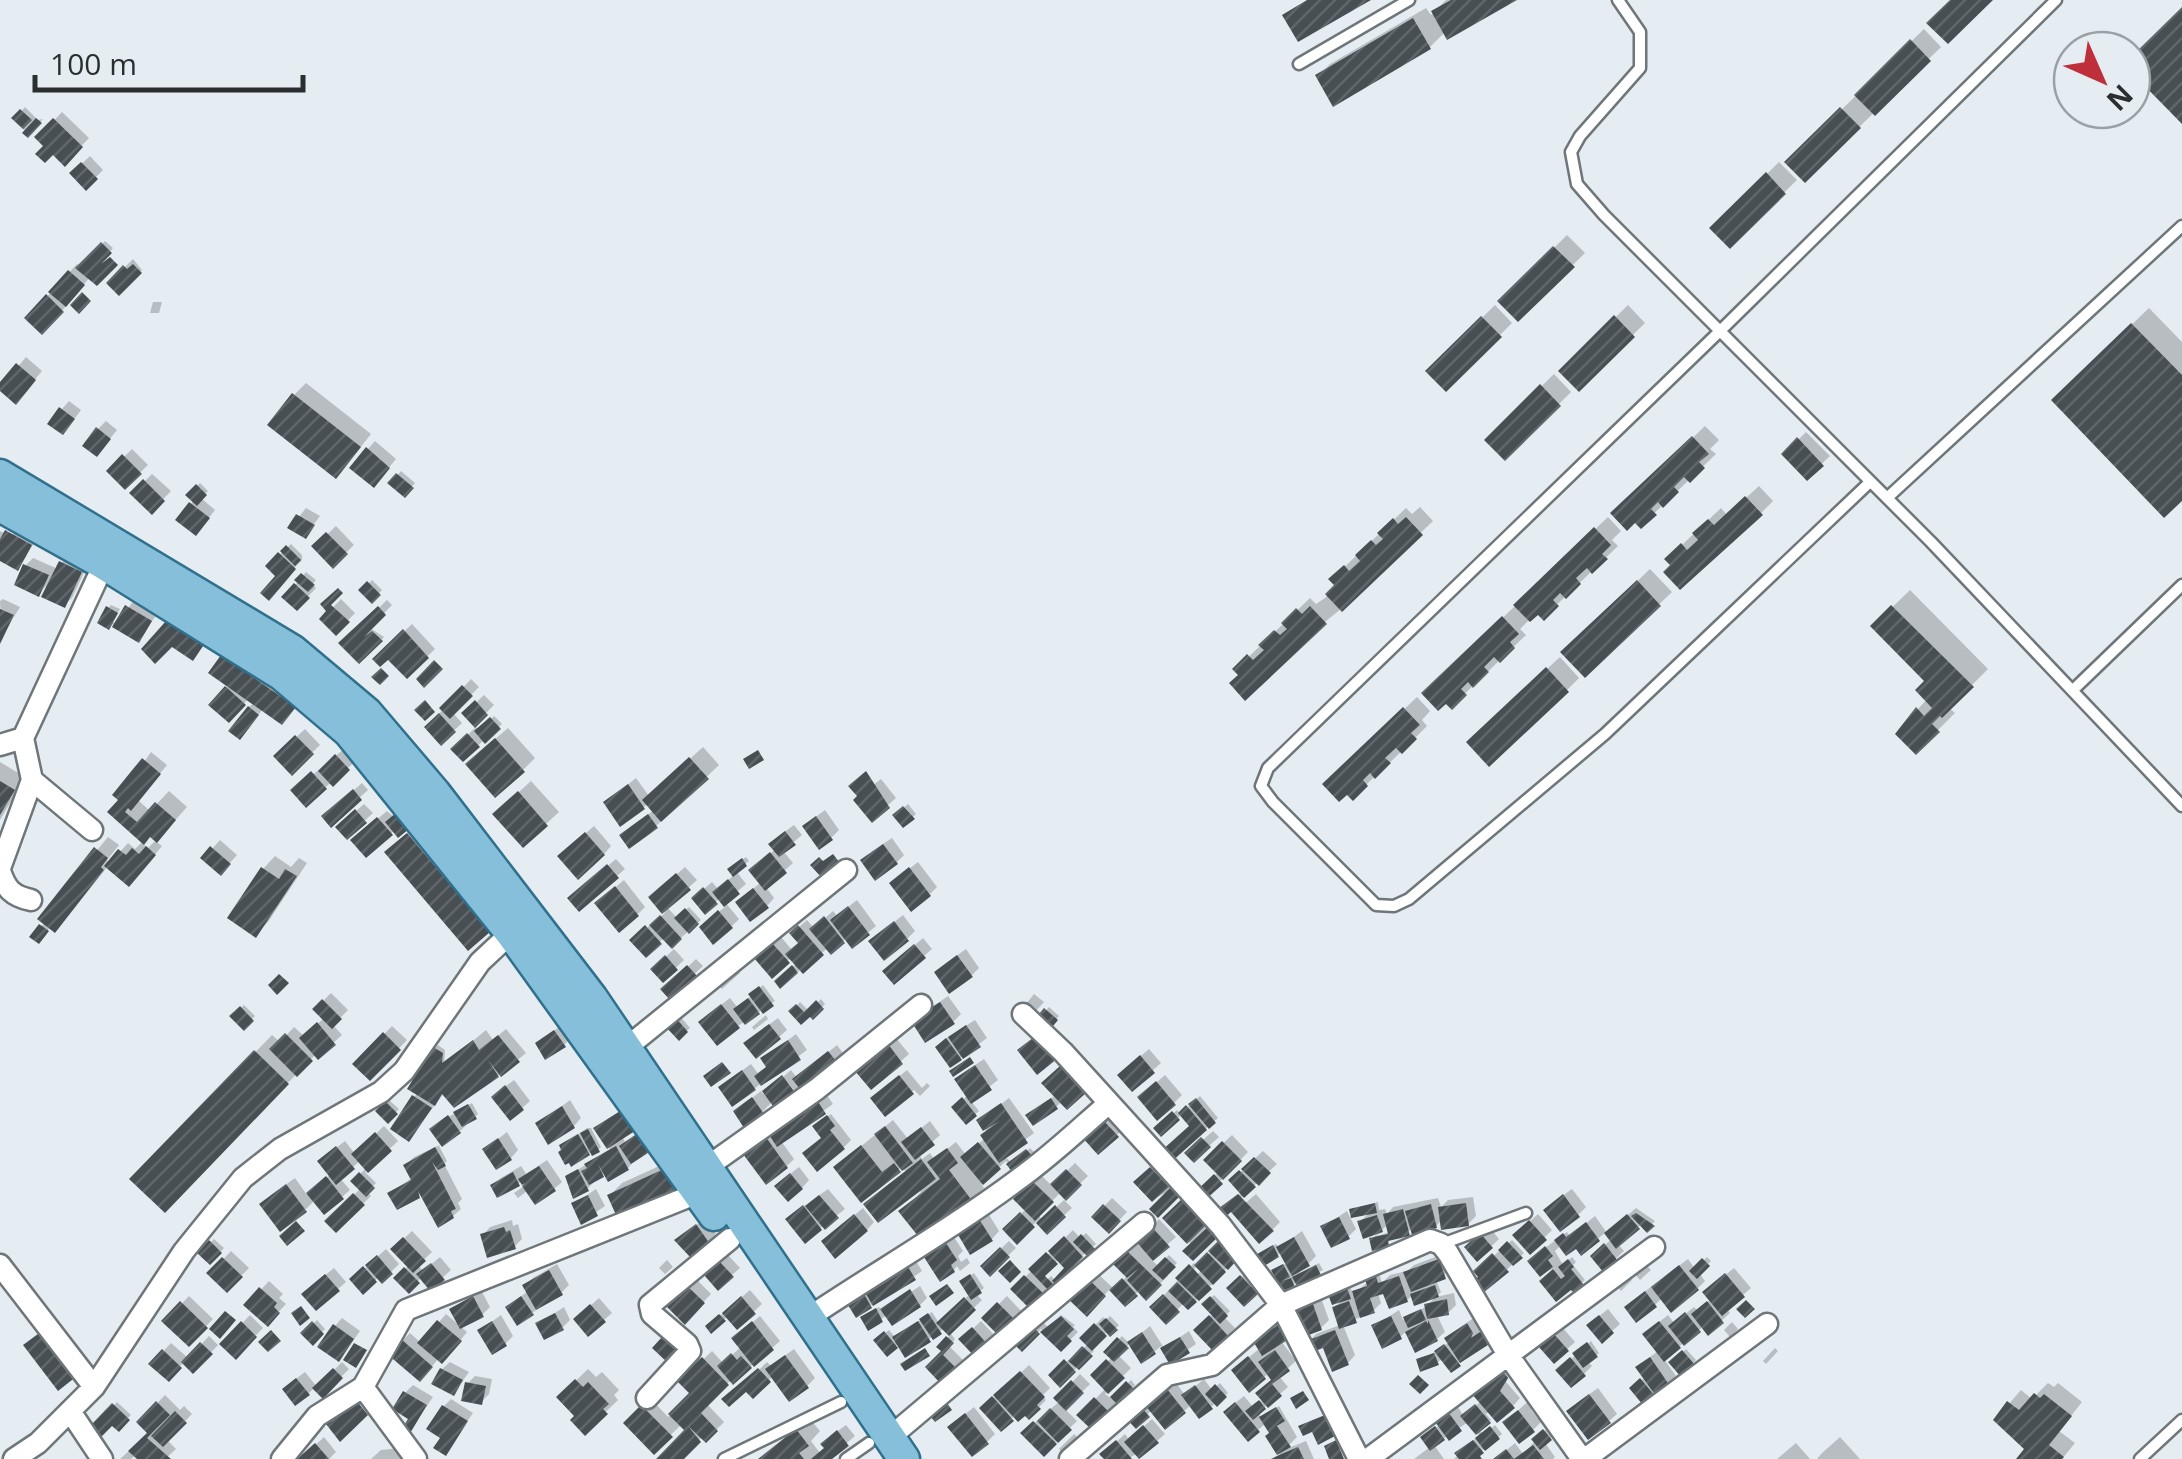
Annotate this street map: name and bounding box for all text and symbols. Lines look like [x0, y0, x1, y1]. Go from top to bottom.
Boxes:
scale bar [35, 30, 302, 92]
north arrow [2052, 30, 2152, 130]
text: 100 m [50, 43, 137, 84]
text: N [2099, 77, 2142, 120]

